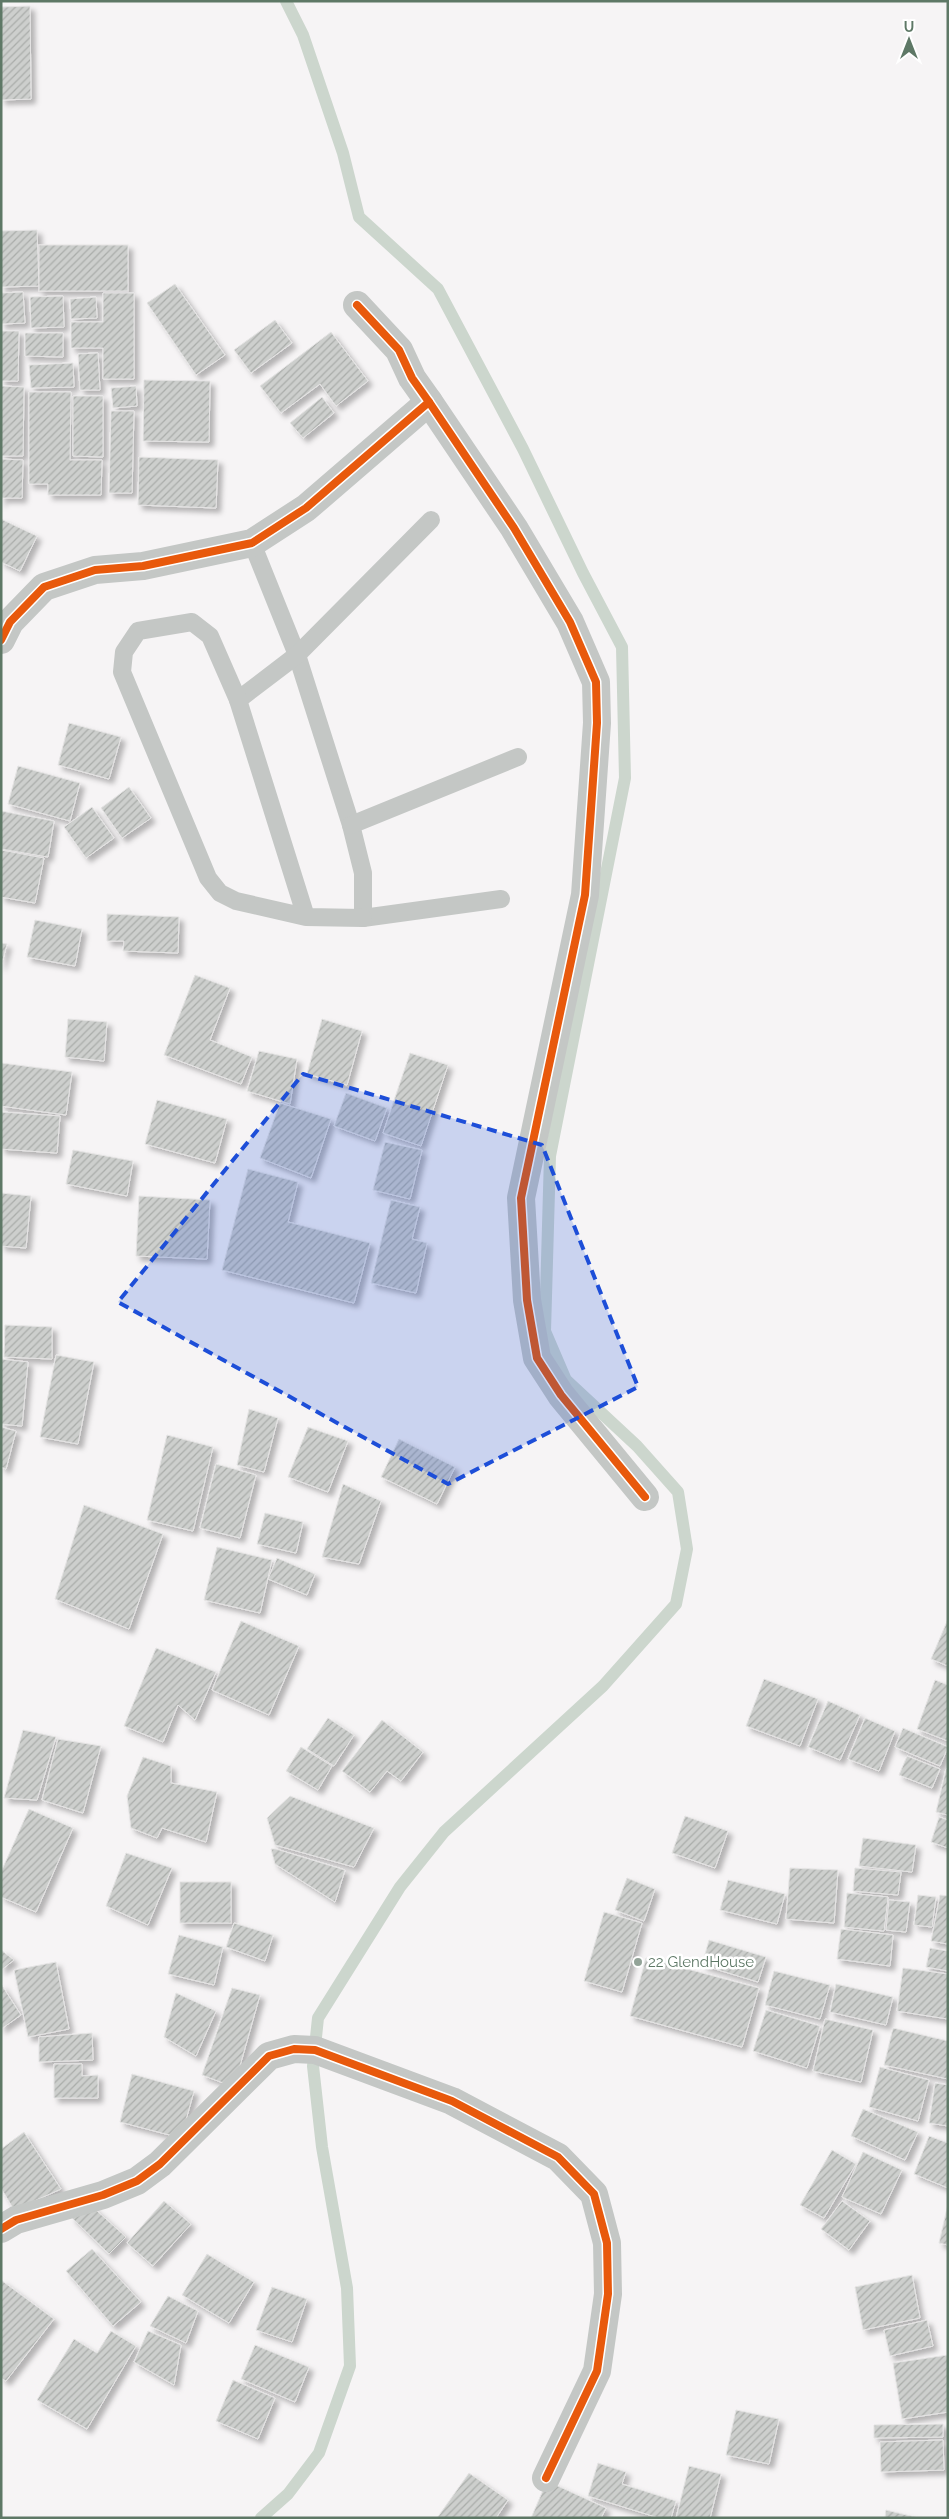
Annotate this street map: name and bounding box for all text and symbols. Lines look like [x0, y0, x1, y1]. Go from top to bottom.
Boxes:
north arrow [884, 15, 934, 65]
text: U [904, 19, 914, 35]
place label: 22 GlendHouse [648, 1953, 754, 1971]
marker: 22 GlendHouse [632, 1956, 644, 1968]

